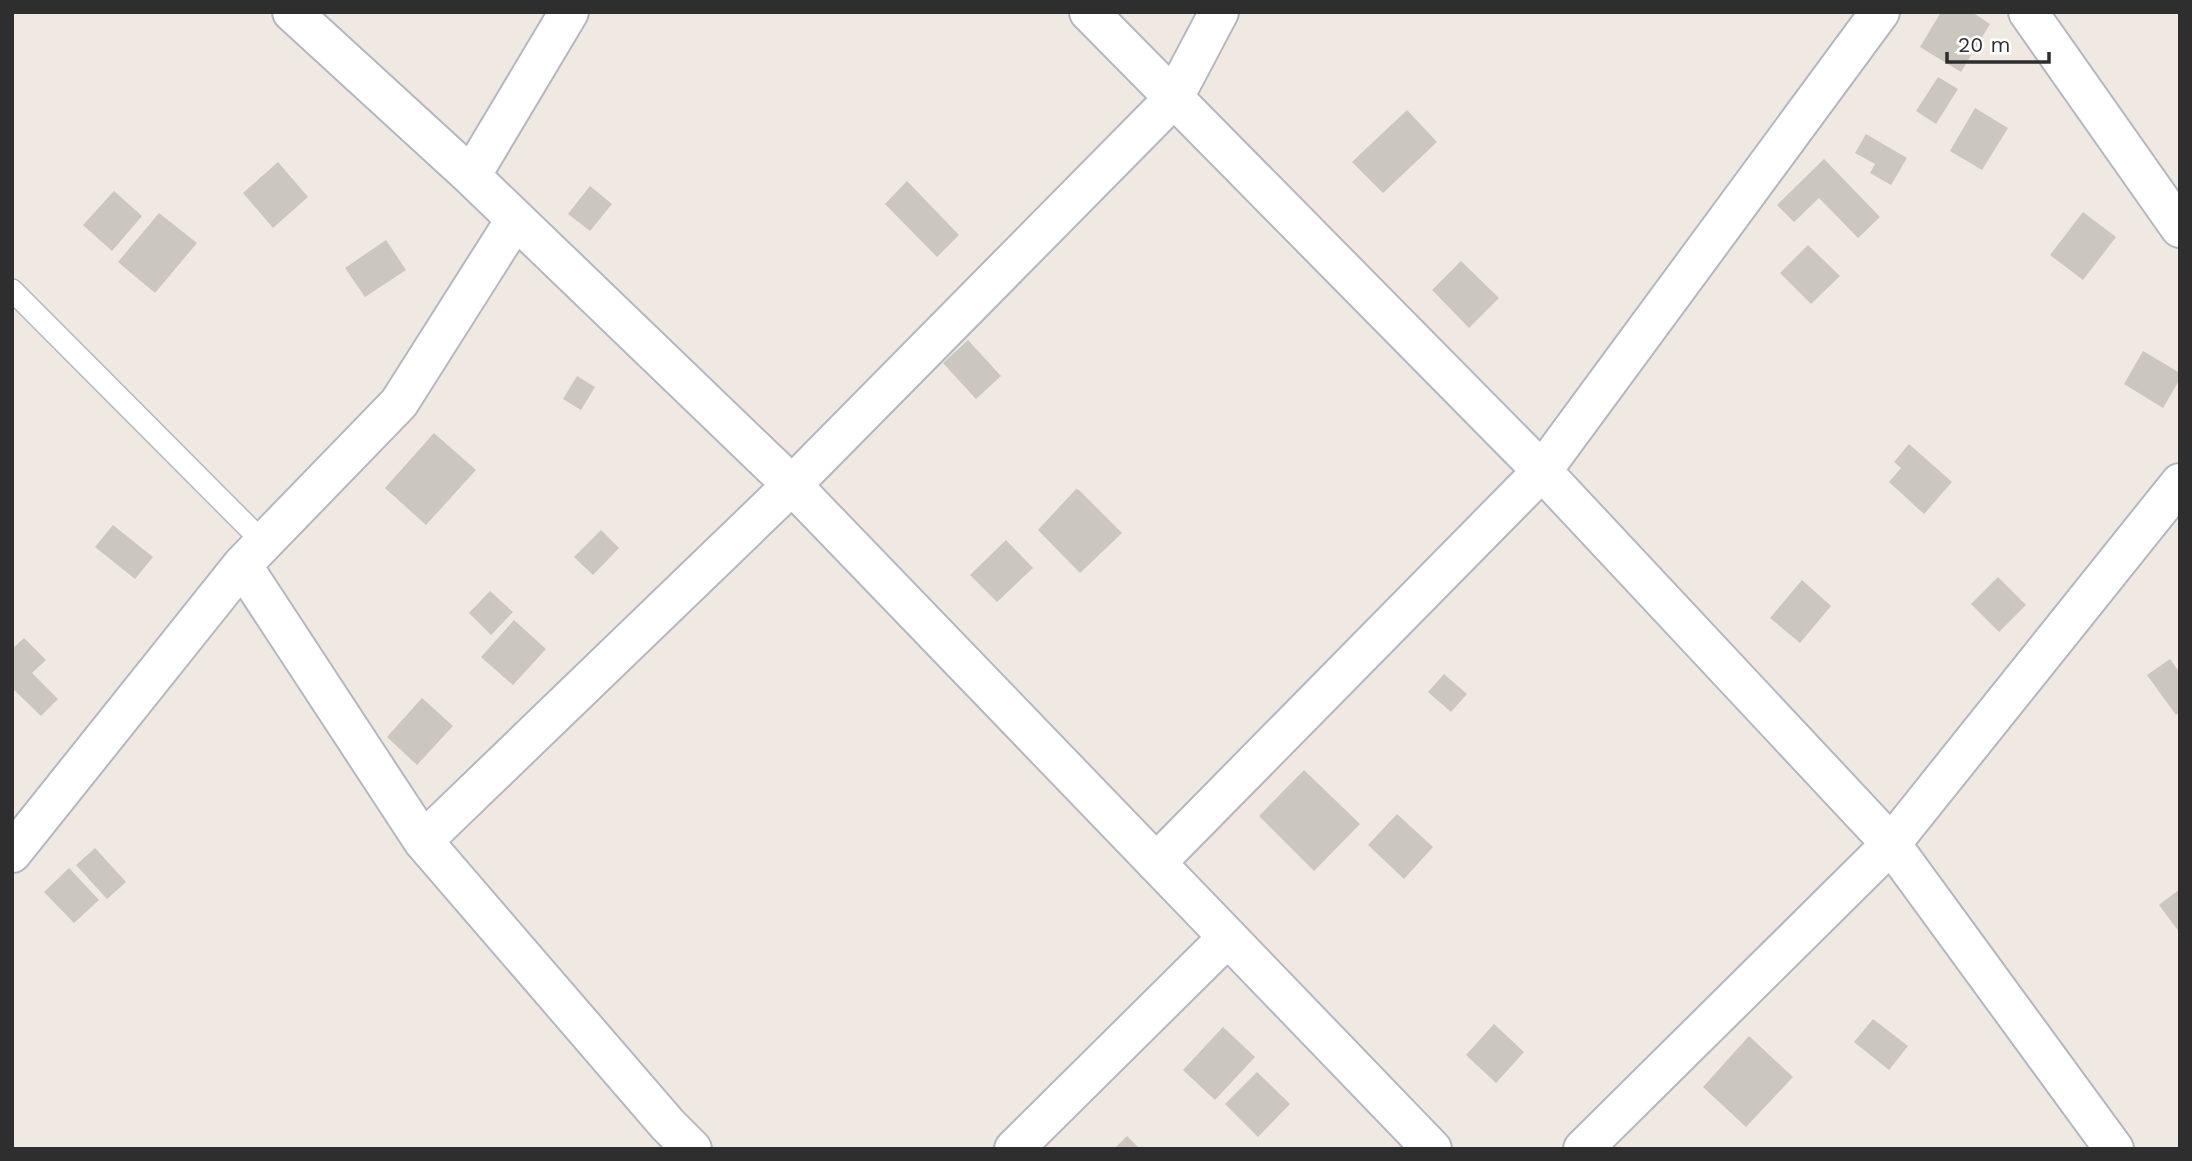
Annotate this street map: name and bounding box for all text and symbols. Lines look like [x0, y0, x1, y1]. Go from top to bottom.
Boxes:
scale bar [1947, 21, 2048, 65]
text: 20 m [1958, 32, 2010, 57]

